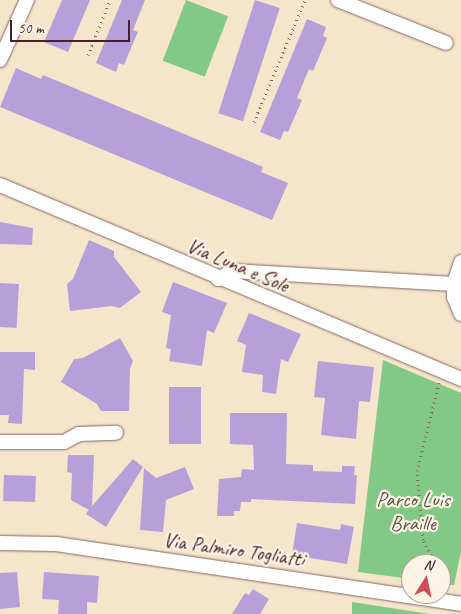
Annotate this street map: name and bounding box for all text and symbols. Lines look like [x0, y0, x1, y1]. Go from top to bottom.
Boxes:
scale bar [12, 10, 132, 42]
text: 50 m [18, 19, 44, 38]
street label: Via Luna e Sole [184, 233, 292, 297]
park label: Parco Luis Braille [377, 486, 449, 536]
street label: Via Palmiro Togliatti [162, 527, 306, 571]
north arrow [401, 554, 451, 604]
text: N [423, 556, 434, 574]

